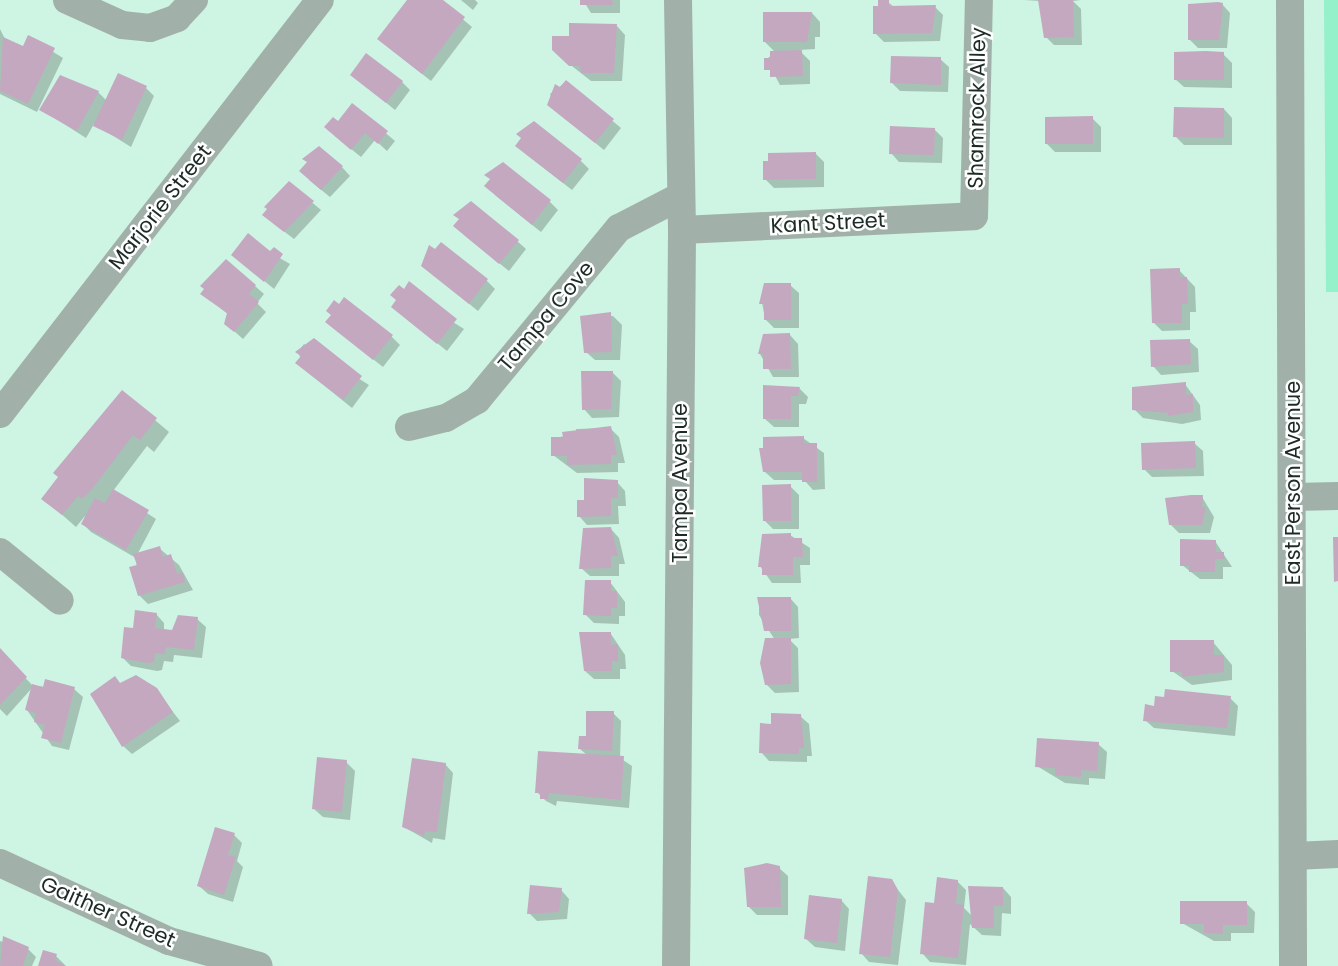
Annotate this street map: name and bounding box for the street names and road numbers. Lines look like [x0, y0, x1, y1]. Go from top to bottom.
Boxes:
street label: Shamrock Alley [963, 27, 991, 189]
street label: Marjorie Street [103, 139, 217, 275]
street label: Kant Street [770, 207, 886, 239]
street label: Tampa Cove [493, 256, 599, 376]
street label: East Person Avenue [1280, 381, 1306, 585]
street label: Tampa Avenue [667, 403, 693, 563]
street label: Gaither Street [37, 871, 179, 953]

